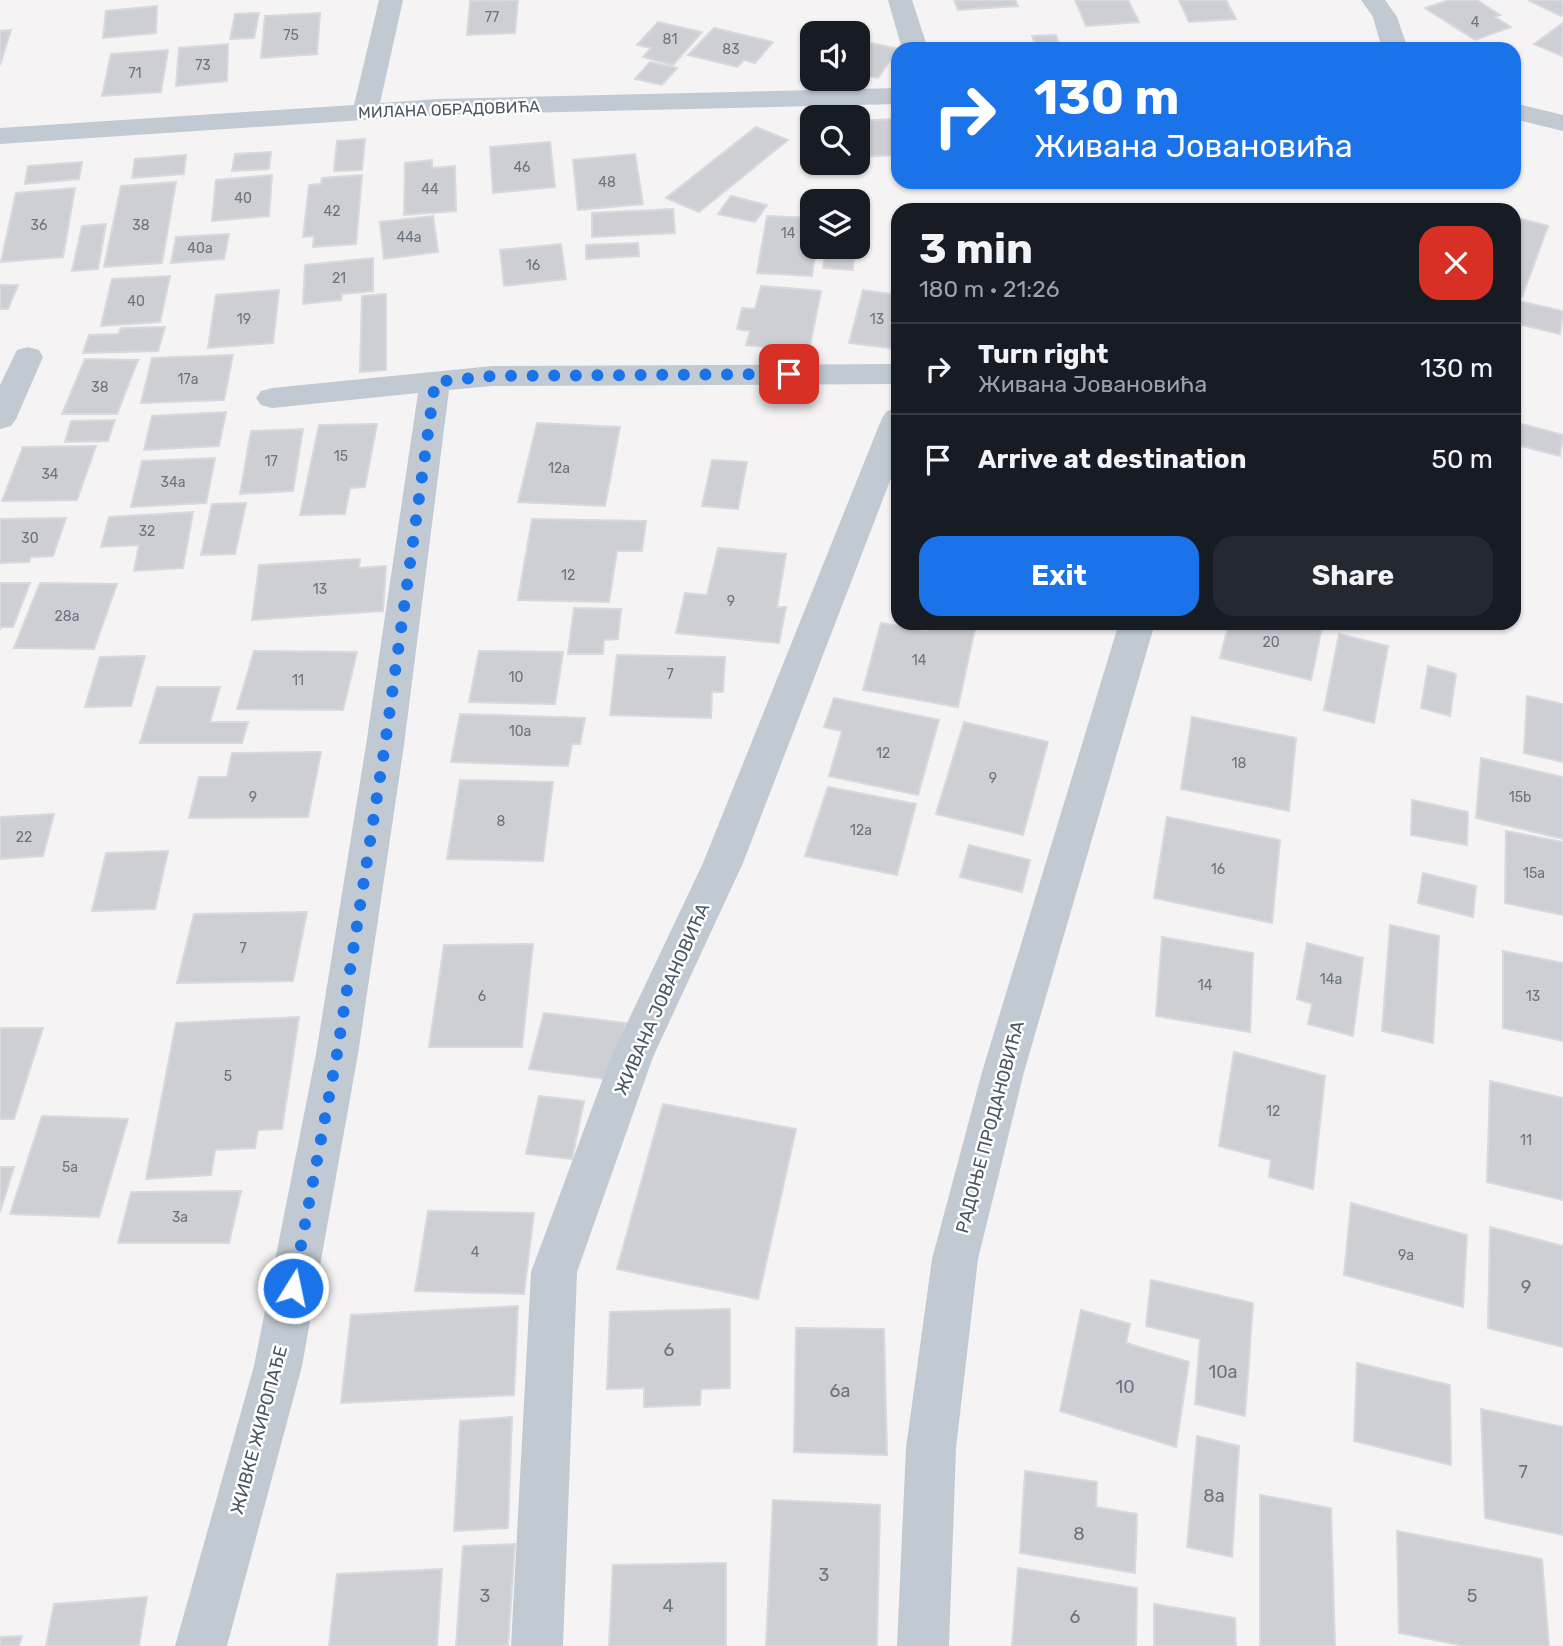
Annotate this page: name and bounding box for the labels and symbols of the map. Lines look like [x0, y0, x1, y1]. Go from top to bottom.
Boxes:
house number: 77 [485, 9, 499, 26]
house number: 4 [1471, 14, 1480, 31]
house number: 75 [283, 27, 299, 44]
house number: 81 [663, 31, 677, 48]
house number: 83 [722, 41, 740, 58]
house number: 73 [195, 57, 211, 74]
house number: 71 [128, 65, 142, 82]
street label: МИЛАНА ОБРАДОВИЋА [358, 97, 540, 122]
house number: 46 [513, 159, 531, 176]
house number: 48 [598, 174, 616, 191]
house number: 44 [421, 181, 439, 198]
house number: 40 [234, 190, 252, 207]
house number: 42 [324, 203, 340, 220]
house number: 36 [31, 217, 47, 234]
house number: 38 [132, 217, 150, 234]
house number: 14 [781, 225, 796, 242]
house number: 44a [396, 229, 422, 246]
house number: 40a [187, 240, 213, 257]
house number: 16 [526, 257, 540, 274]
house number: 21 [332, 270, 346, 287]
house number: 40 [127, 293, 145, 310]
house number: 19 [237, 311, 251, 328]
house number: 13 [870, 311, 884, 328]
pin [759, 344, 819, 404]
house number: 17a [178, 371, 198, 388]
house number: 38 [91, 379, 109, 396]
house number: 15 [334, 448, 348, 465]
house number: 17 [264, 453, 278, 470]
house number: 12a [548, 460, 570, 477]
house number: 34 [41, 466, 59, 483]
house number: 34a [161, 474, 185, 491]
house number: 32 [139, 523, 155, 540]
house number: 30 [21, 530, 39, 547]
house number: 12 [561, 567, 575, 584]
house number: 13 [313, 581, 327, 598]
house number: 9 [727, 593, 735, 610]
house number: 28a [55, 608, 79, 625]
house number: 20 [1262, 634, 1280, 651]
house number: 14 [912, 652, 927, 669]
house number: 7 [666, 666, 674, 683]
house number: 10 [509, 669, 524, 686]
house number: 11 [292, 672, 304, 689]
house number: 10a [509, 723, 531, 740]
house number: 12 [876, 745, 890, 762]
house number: 18 [1232, 755, 1247, 772]
house number: 9 [989, 770, 997, 787]
house number: 9 [249, 789, 257, 806]
house number: 15b [1509, 789, 1531, 806]
house number: 8 [497, 813, 506, 830]
house number: 12a [850, 822, 872, 839]
house number: 22 [16, 829, 32, 846]
house number: 16 [1211, 861, 1225, 878]
house number: 15a [1523, 865, 1545, 882]
street label: ЖИВАНА ЈОВАНОВИЋА [610, 900, 714, 1098]
house number: 7 [239, 940, 247, 957]
house number: 14a [1320, 971, 1342, 988]
house number: 14 [1198, 977, 1213, 994]
house number: 6 [478, 988, 486, 1005]
house number: 13 [1526, 988, 1540, 1005]
street label: РАДОЊЕ ПРОДАНОВИЋА [951, 1018, 1029, 1236]
house number: 5 [224, 1068, 232, 1085]
house number: 12 [1266, 1103, 1280, 1120]
house number: 11 [1520, 1132, 1532, 1149]
house number: 5a [62, 1159, 78, 1176]
house number: 3a [172, 1209, 188, 1226]
house number: 4 [471, 1244, 480, 1261]
house number: 9a [1398, 1247, 1414, 1264]
position arrow [256, 1251, 330, 1325]
house number: 9 [1521, 1276, 1531, 1298]
house number: 6 [664, 1339, 675, 1361]
street label: ЖИВКЕ ЖИРОПАЂЕ [226, 1343, 292, 1517]
house number: 10a [1208, 1361, 1238, 1383]
house number: 10 [1115, 1376, 1135, 1398]
house number: 6a [830, 1380, 850, 1402]
house number: 7 [1518, 1461, 1528, 1483]
house number: 8a [1203, 1485, 1225, 1507]
house number: 8 [1073, 1523, 1085, 1545]
house number: 3 [819, 1564, 829, 1586]
house number: 3 [480, 1585, 490, 1607]
house number: 5 [1467, 1585, 1477, 1607]
house number: 4 [662, 1595, 674, 1617]
house number: 6 [1070, 1606, 1081, 1628]

